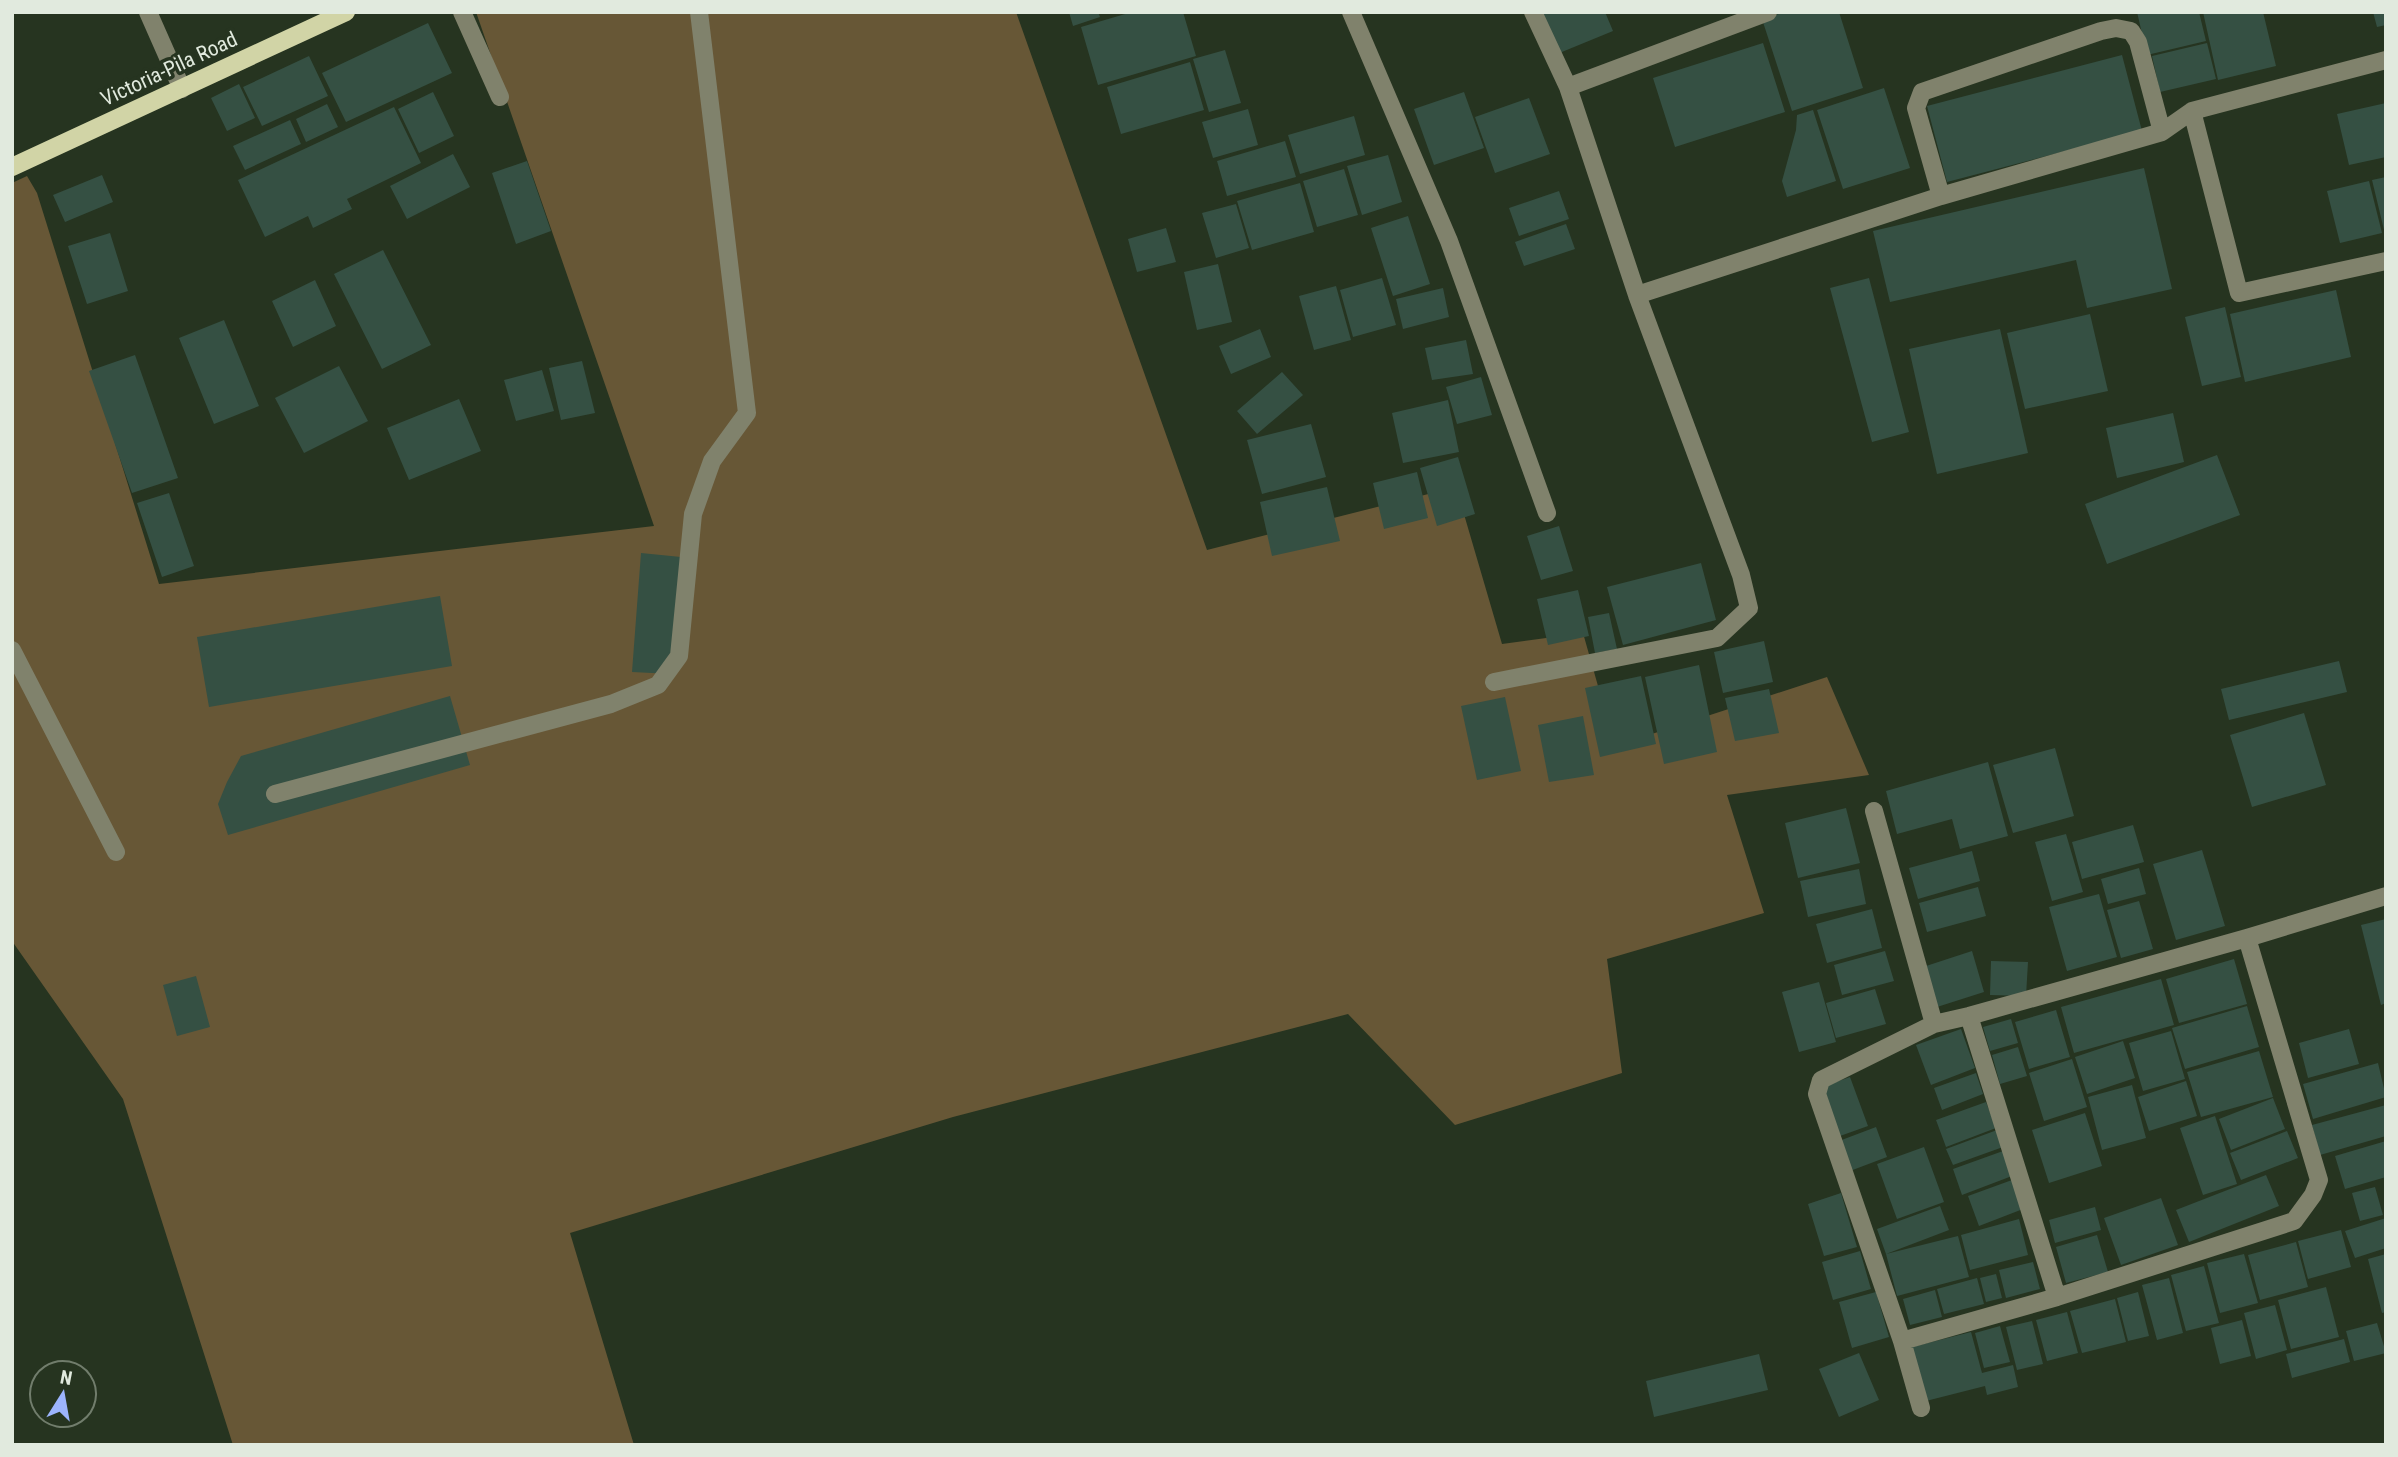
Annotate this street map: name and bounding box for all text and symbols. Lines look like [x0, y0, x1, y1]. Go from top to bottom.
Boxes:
street label: Victoria-Pila Road [97, 27, 241, 111]
north arrow [28, 1359, 98, 1429]
text: N [58, 1365, 74, 1390]

